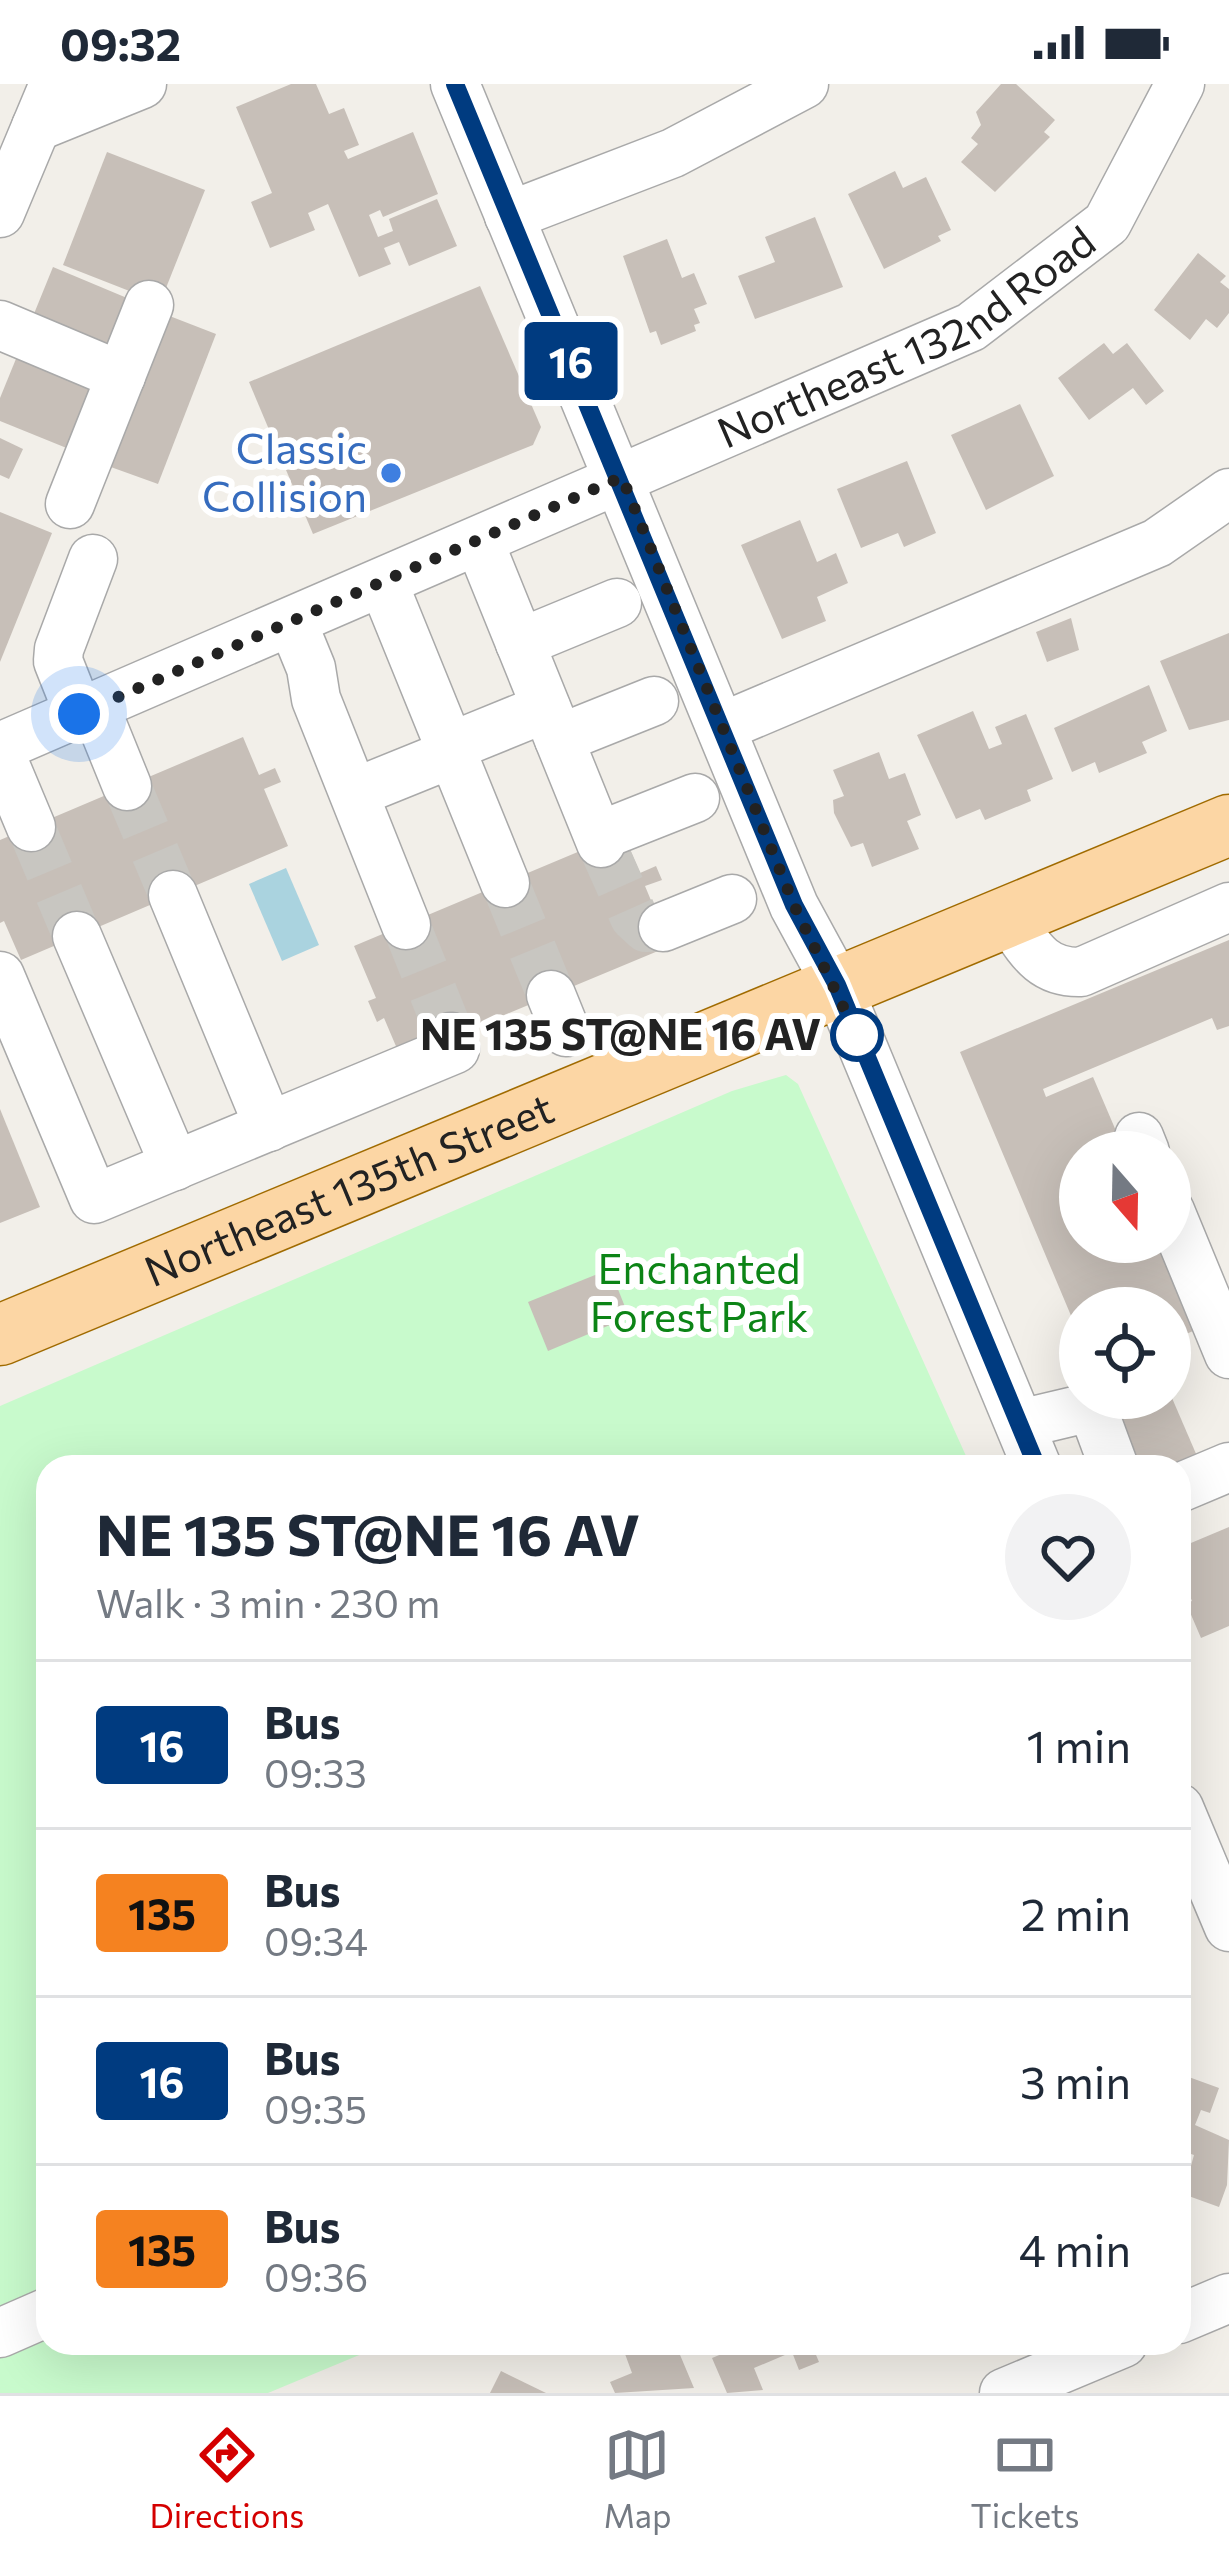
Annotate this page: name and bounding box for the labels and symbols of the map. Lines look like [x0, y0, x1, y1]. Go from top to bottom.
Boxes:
street label: Northeast 132nd Road [709, 214, 1104, 458]
line badge: 16 [517, 322, 625, 400]
place label: Classic Collision [202, 421, 367, 521]
marker: Classic Collision [378, 460, 404, 486]
your location [49, 684, 109, 744]
place label: NE 135 ST@NE 16 AV [420, 1007, 821, 1059]
marker: NE 135 ST@NE 16 AV [832, 1010, 882, 1060]
street label: Northeast 135th Street [136, 1080, 560, 1296]
north arrow [1059, 1131, 1191, 1263]
park label: Enchanted Forest Park [590, 1241, 808, 1341]

